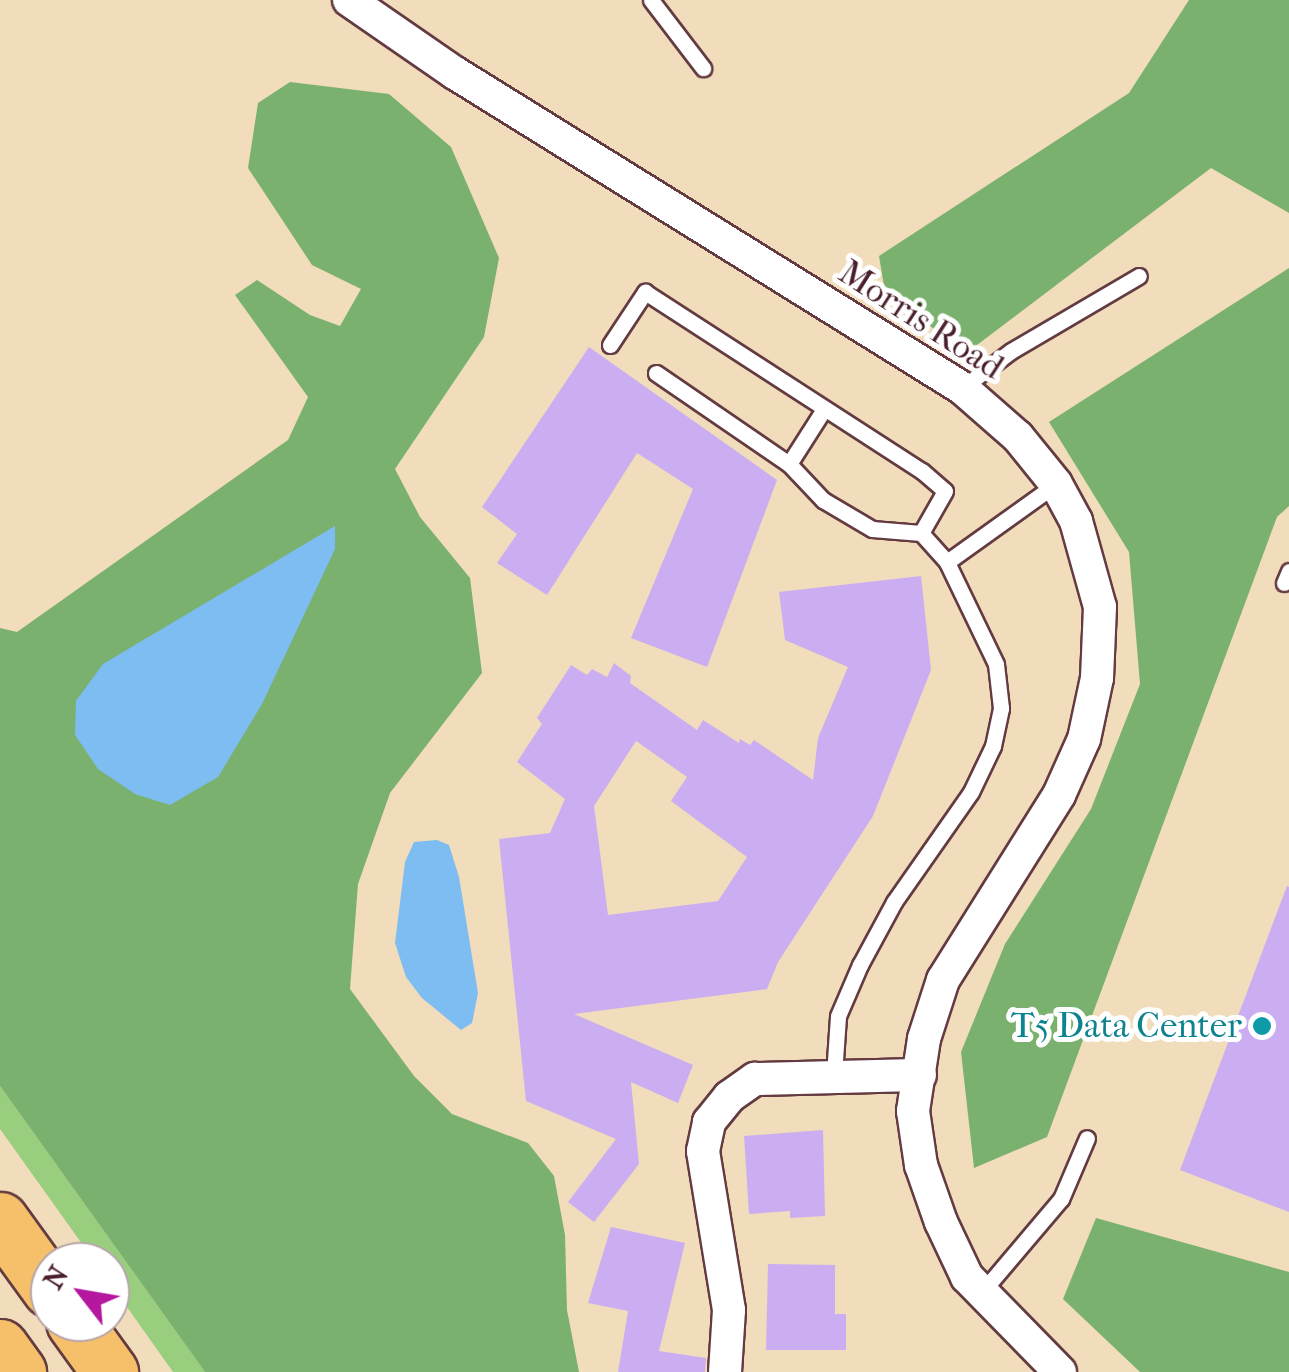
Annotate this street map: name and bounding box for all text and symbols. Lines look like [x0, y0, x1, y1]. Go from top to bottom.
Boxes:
street label: Morris Road [831, 251, 1011, 389]
place label: T5 Data Center [1011, 1005, 1242, 1047]
marker: T5 Data Center [1251, 1015, 1273, 1037]
north arrow [30, 1242, 130, 1342]
text: N [36, 1260, 75, 1295]

